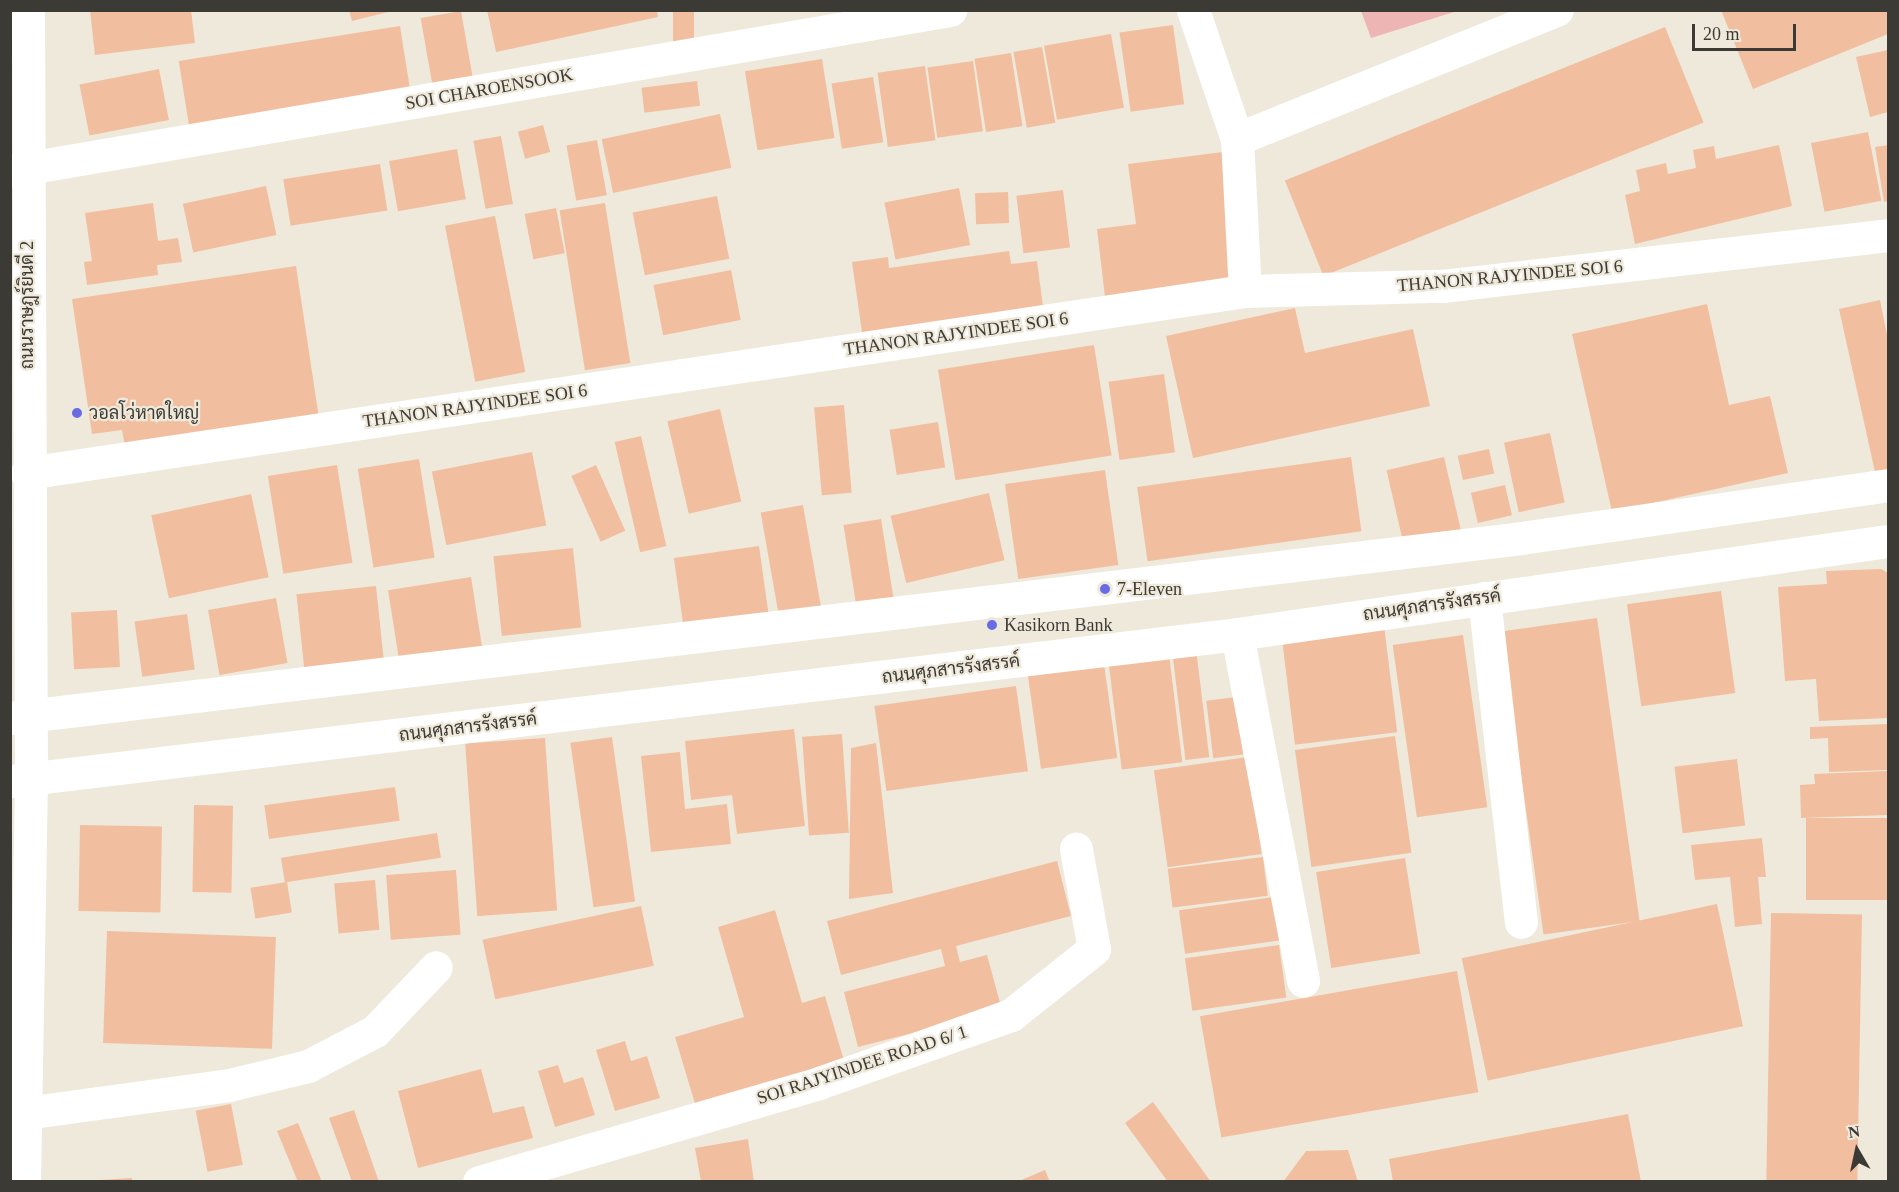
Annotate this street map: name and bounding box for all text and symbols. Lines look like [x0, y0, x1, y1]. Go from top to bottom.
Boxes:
scale bar [1695, 12, 1798, 50]
text: 20 m [1703, 24, 1740, 44]
street label: SOI CHAROENSOOK [404, 64, 574, 114]
street label: ถนนราษฎร์ยินดี 2 [16, 241, 38, 369]
street label: THANON RAJYINDEE SOI 6 [1396, 255, 1624, 297]
street label: THANON RAJYINDEE SOI 6 [842, 308, 1070, 360]
street label: THANON RAJYINDEE SOI 6 [361, 380, 589, 432]
place label: วอลโว่หาดใหญ่ [89, 402, 199, 424]
marker: วอลโว่หาดใหญ่ [70, 406, 84, 420]
place label: 7-Eleven [1117, 578, 1182, 600]
marker: 7-Eleven [1098, 582, 1112, 596]
street label: ถนนศุภสารรังสรรค์ [1362, 585, 1502, 625]
place label: Kasikorn Bank [1004, 614, 1112, 636]
marker: Kasikorn Bank [985, 618, 999, 632]
street label: ถนนศุภสารรังสรรค์ [881, 650, 1021, 688]
street label: ถนนศุภสารรังสรรค์ [398, 708, 538, 746]
street label: SOI RAJYINDEE ROAD 6/ 1 [754, 1021, 970, 1109]
north arrow [1827, 1120, 1887, 1180]
text: N [1847, 1122, 1861, 1141]

